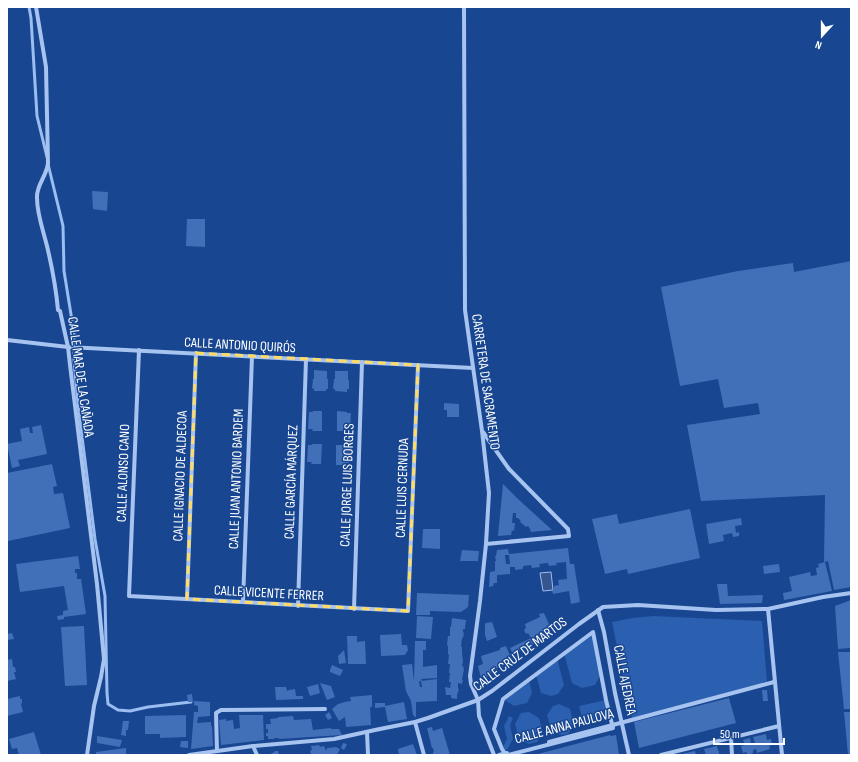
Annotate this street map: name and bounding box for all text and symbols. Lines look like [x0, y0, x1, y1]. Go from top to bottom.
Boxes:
north arrow [802, 16, 842, 56]
text: N [813, 38, 824, 52]
street label: CARRETERA DE SACRAMENTO [468, 313, 504, 451]
street label: CALLE MAR DE LA CAÑADA [64, 316, 98, 439]
street label: CALLE ANTONIO QUIRÓS [184, 334, 296, 356]
street label: CALLE IGNACIO DE ALDECOA [169, 409, 191, 542]
street label: CALLE JUAN ANTONIO BARDEM [225, 409, 247, 549]
street label: CALLE JORGE LUIS BORGES [336, 423, 358, 547]
street label: CALLE ALONSO CANO [113, 424, 133, 522]
street label: CALLE GARCÍA MÁRQUEZ [281, 424, 301, 539]
street label: CALLE LUIS CERNUDA [392, 437, 412, 538]
street label: CALLE VICENTE FERRER [214, 582, 325, 604]
street label: CALLE CRUZ DE MARTOS [470, 613, 570, 695]
street label: CALLE AJEDREA [610, 644, 640, 717]
street label: CALLE ANNA PAULOVA [513, 704, 616, 747]
scale bar [714, 720, 784, 746]
text: 50 m [720, 727, 740, 742]

